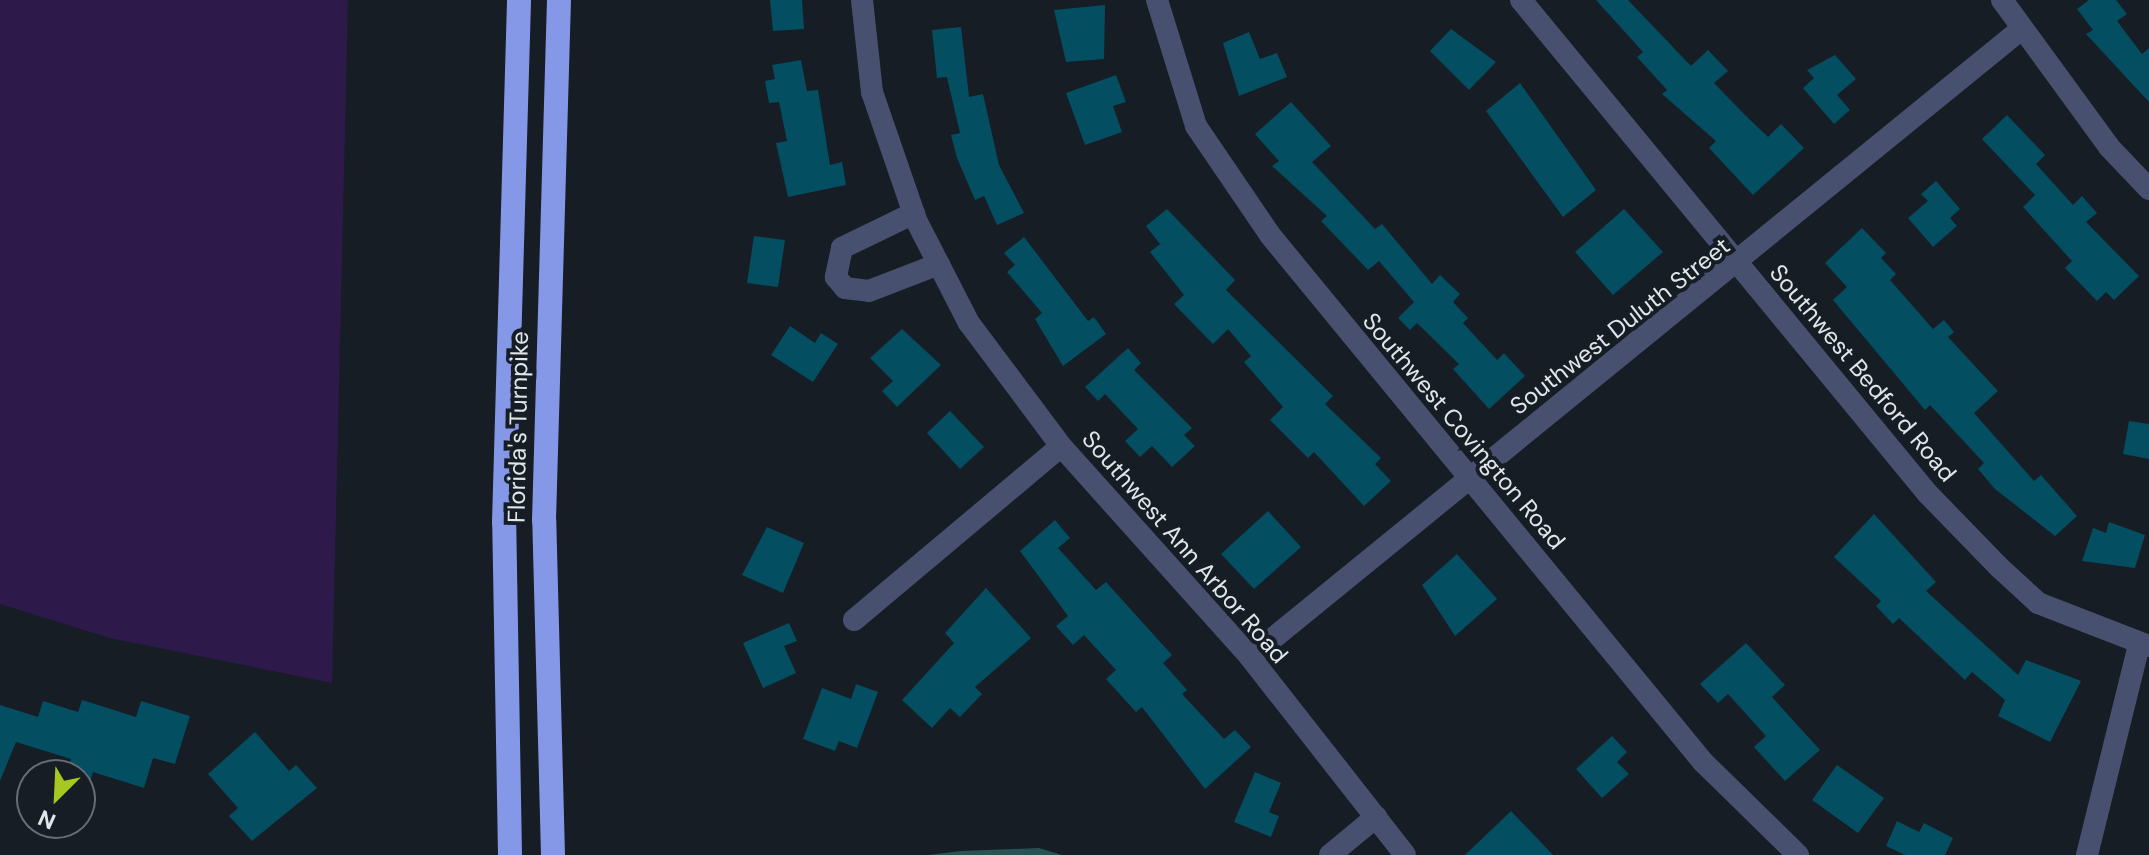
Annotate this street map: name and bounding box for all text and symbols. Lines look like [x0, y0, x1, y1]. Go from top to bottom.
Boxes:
street label: Southwest Duluth Street [1504, 231, 1736, 421]
street label: Southwest Bedford Road [1764, 259, 1962, 487]
street label: Southwest Covington Road [1357, 307, 1571, 555]
street label: Florida's Turnpike [502, 331, 534, 523]
street label: Southwest Ann Arbor Road [1076, 425, 1294, 669]
north arrow [16, 759, 96, 839]
text: N [34, 803, 60, 836]

